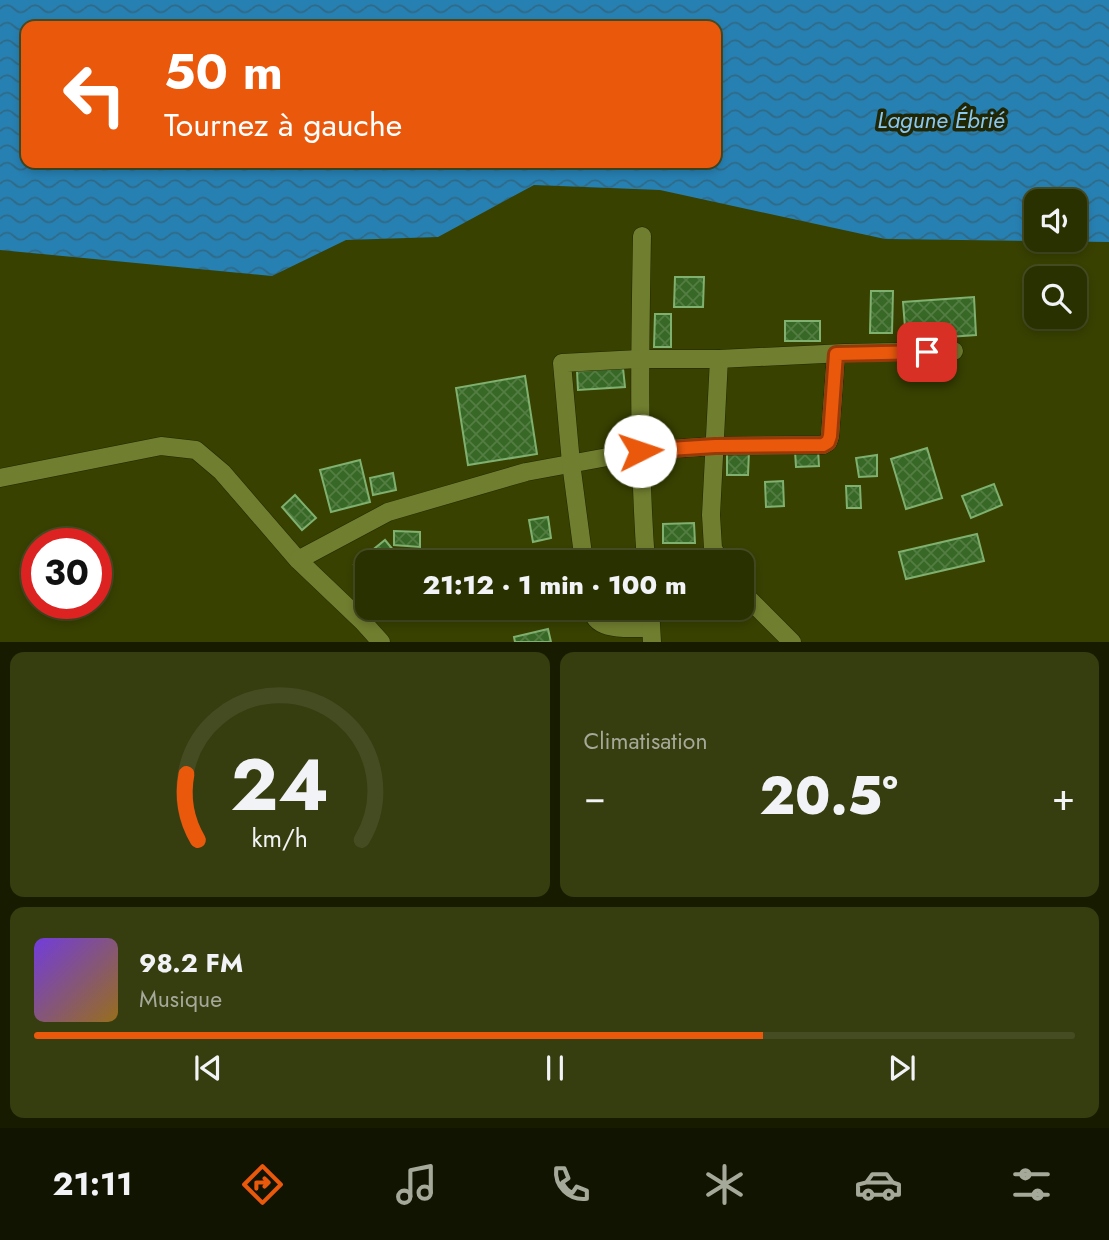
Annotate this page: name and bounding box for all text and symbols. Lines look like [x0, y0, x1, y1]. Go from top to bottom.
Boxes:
text: 50 m [164, 37, 283, 107]
icon: left [49, 49, 140, 140]
text: Tournez à gauche [164, 102, 402, 148]
water label: Lagune Ébrié [877, 103, 1005, 137]
map controls [1024, 189, 1087, 329]
button: sound [1024, 189, 1087, 252]
button: search [1024, 266, 1087, 329]
pin [897, 322, 957, 382]
icon: arrive [908, 333, 946, 371]
position arrow [603, 414, 677, 488]
speed limit sign: 30 [21, 528, 112, 619]
text: 21:12 · 1 min · 100 m [422, 566, 687, 604]
text: Climatisation [584, 724, 708, 758]
text: 24 [230, 733, 329, 838]
text: 20.5° [760, 758, 898, 834]
text: − [584, 769, 606, 824]
text: + [1052, 769, 1075, 824]
text: km/h [251, 820, 308, 856]
text: 98.2 FM [139, 944, 243, 982]
text: Musique [139, 982, 222, 1016]
icon: previous [189, 1049, 227, 1087]
icon: pause [536, 1049, 574, 1087]
icon: next [883, 1049, 921, 1087]
icon: directions [238, 1160, 287, 1209]
icon: music [392, 1160, 441, 1209]
icon: phone [546, 1160, 595, 1209]
icon: climate [700, 1160, 749, 1209]
icon: car [854, 1160, 903, 1209]
icon: filters [1007, 1160, 1056, 1209]
text: 21:11 [52, 1161, 133, 1207]

